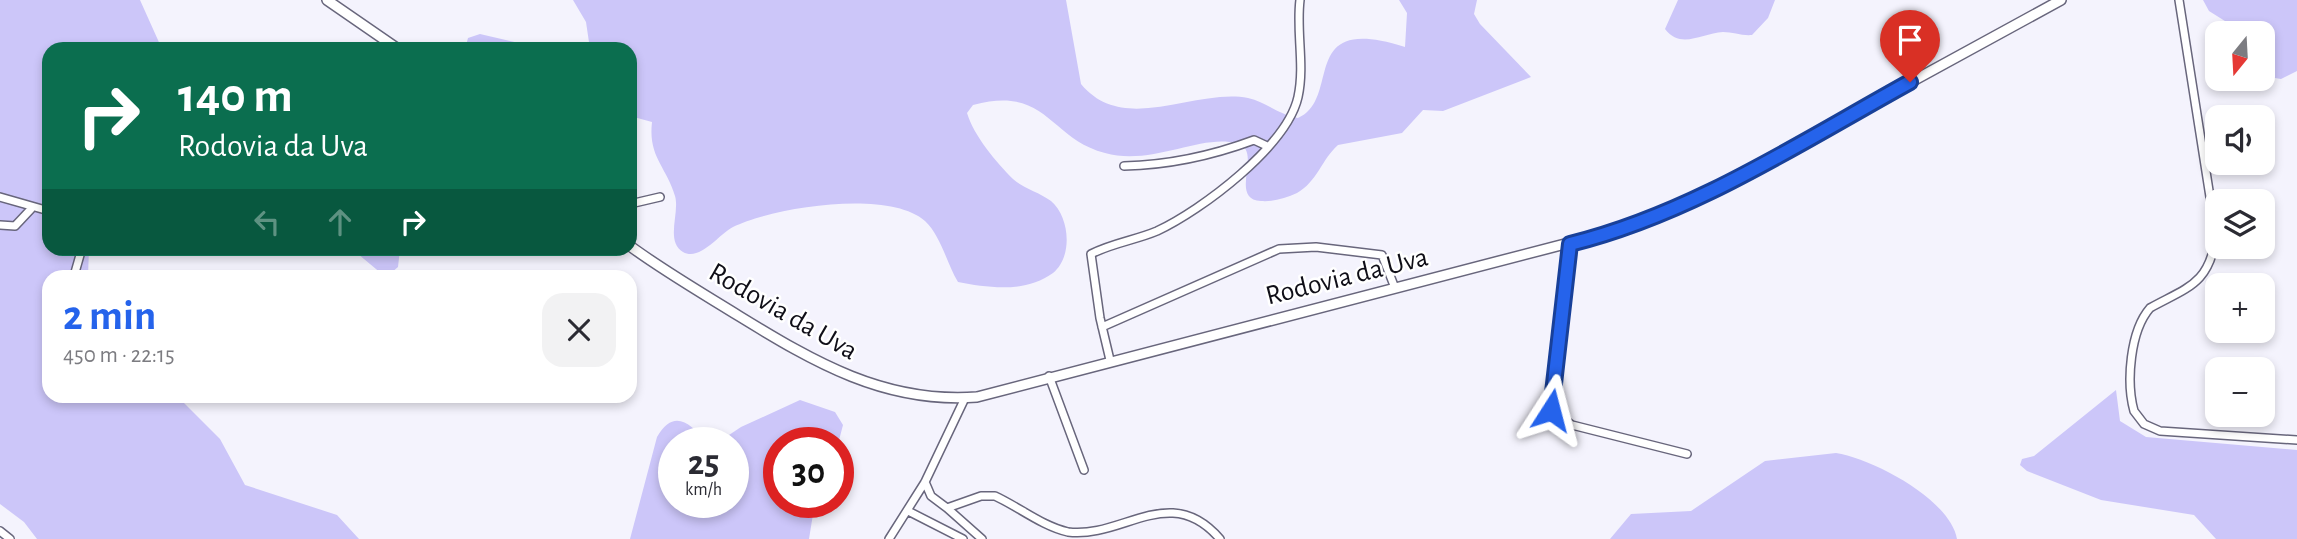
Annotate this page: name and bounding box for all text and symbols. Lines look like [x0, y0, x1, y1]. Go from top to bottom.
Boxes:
pin [1880, 10, 1940, 82]
icon: arrive [1891, 21, 1929, 59]
north arrow [2205, 21, 2275, 91]
map controls [2205, 21, 2275, 427]
icon: right [63, 70, 154, 161]
text: 140 m [178, 72, 293, 121]
button: sound [2205, 105, 2275, 175]
text: Rodovia da Uva [178, 130, 368, 162]
button: layers [2205, 189, 2275, 259]
icon: left [248, 203, 286, 241]
icon: ahead [321, 203, 359, 241]
icon: right [394, 203, 432, 241]
street label: Rodovia da Uva [1263, 243, 1431, 311]
street label: Rodovia da Uva [704, 258, 862, 366]
button: + [2205, 273, 2275, 343]
button: close [542, 293, 616, 367]
text: 2 min [63, 295, 156, 337]
text: 450 m · 22:15 [63, 344, 175, 367]
button: − [2205, 357, 2275, 427]
position arrow [1514, 373, 1588, 447]
speed limit sign: 30 [763, 427, 854, 518]
text: 25 [688, 446, 719, 481]
text: km/h [685, 481, 722, 499]

